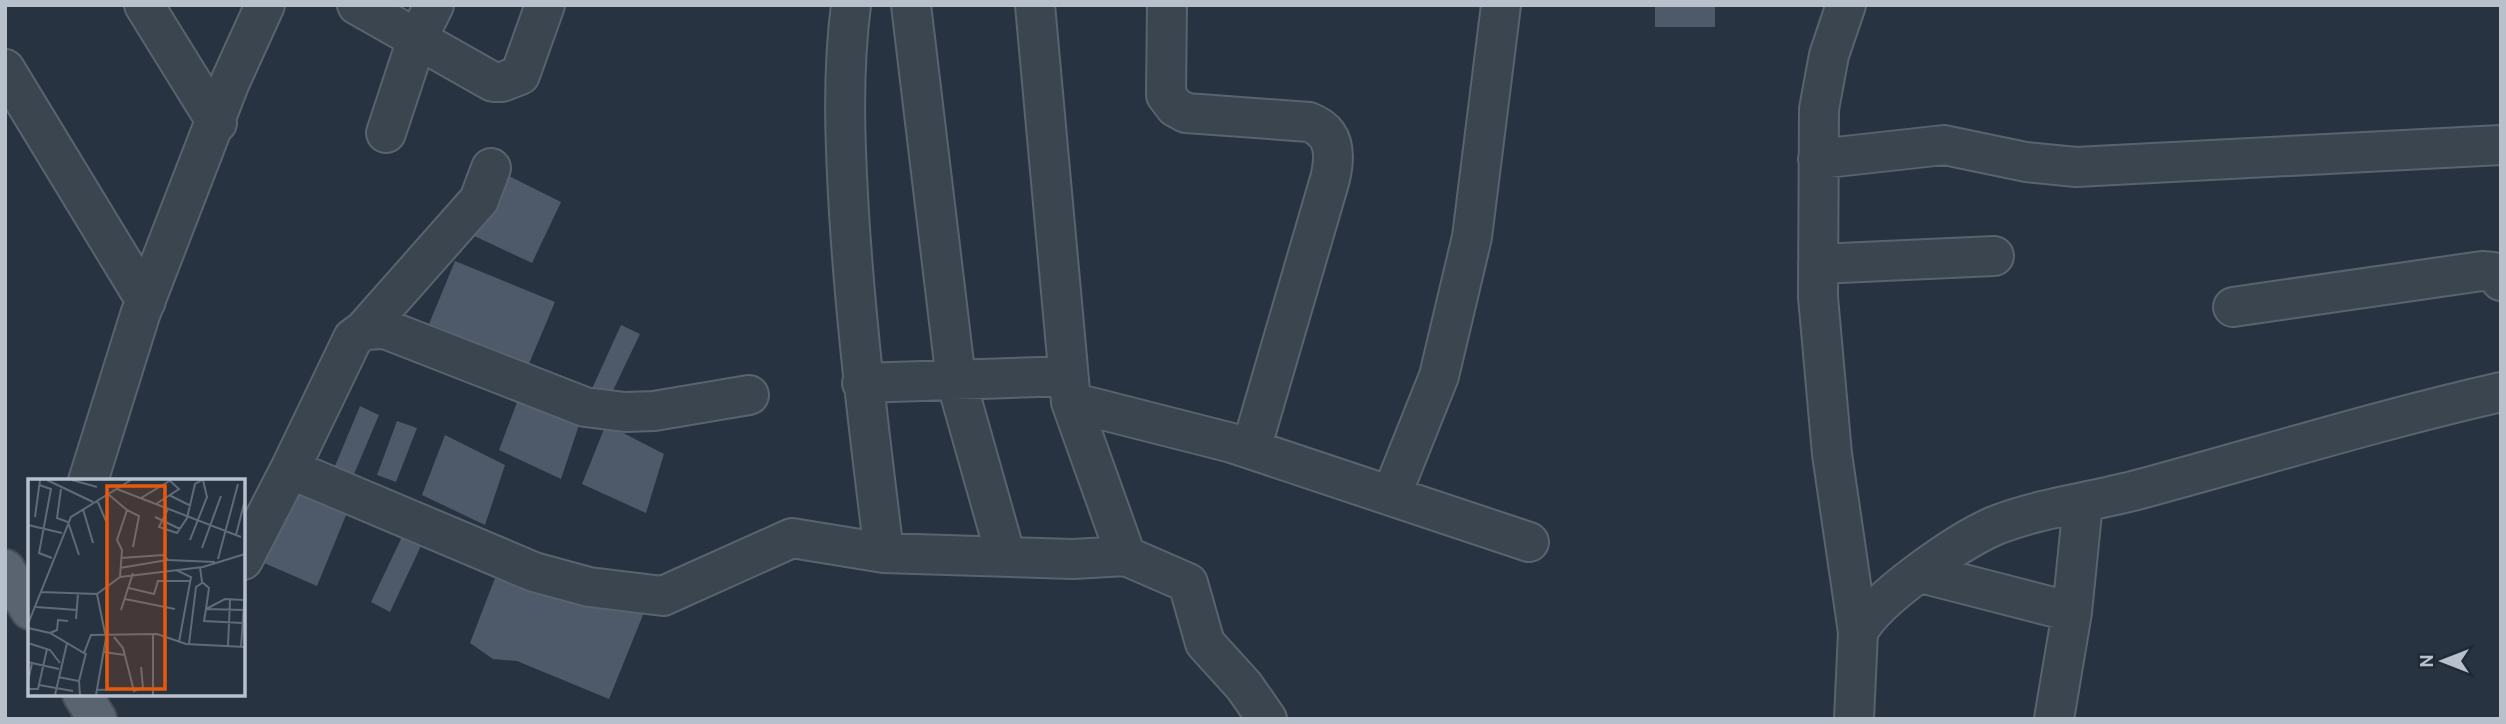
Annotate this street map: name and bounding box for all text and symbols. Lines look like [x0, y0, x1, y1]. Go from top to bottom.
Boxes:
inset map [28, 479, 245, 696]
north arrow [2408, 626, 2478, 696]
text: N [2416, 654, 2440, 668]

